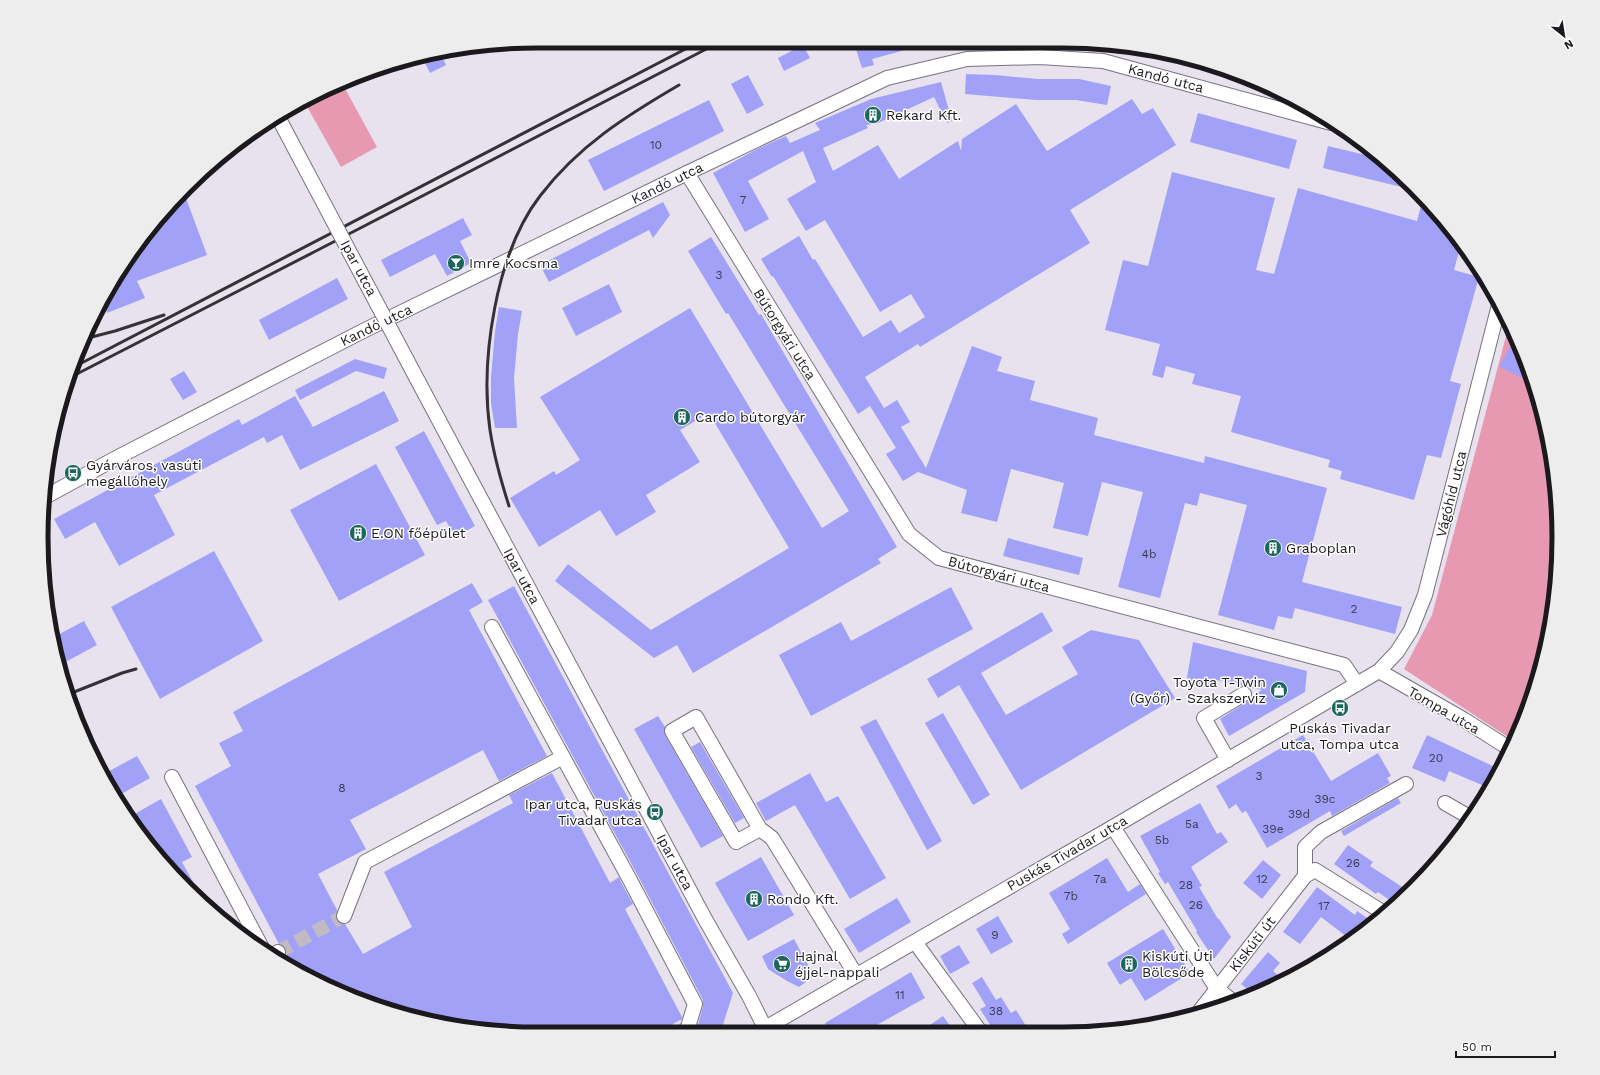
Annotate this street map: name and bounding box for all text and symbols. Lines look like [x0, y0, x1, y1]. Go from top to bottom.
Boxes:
north arrow [1544, 16, 1584, 56]
text: N [1562, 37, 1576, 52]
street label: Kandó utca [1126, 60, 1206, 96]
building icon: Rekard Kft. [863, 105, 883, 125]
place label: Rekard Kft. [886, 107, 961, 123]
house number: 10 [650, 138, 662, 152]
street label: Kandó utca [629, 159, 706, 207]
house number: 7 [740, 193, 747, 207]
street label: Ipar utca [338, 237, 380, 299]
bar icon: Imre Kocsma [446, 253, 466, 273]
place label: Imre Kocsma [469, 255, 558, 271]
house number: 3 [716, 268, 723, 282]
street label: Bútorgyári utca [751, 286, 819, 383]
street label: Kandó utca [338, 301, 415, 349]
building icon: Cardo bútorgyár [672, 407, 692, 427]
place label: Cardo bútorgyár [695, 409, 805, 425]
street label: Vágóhíd utca [1433, 449, 1469, 539]
place label: Gyárváros, vasúti megállóhely [86, 457, 202, 489]
bus stop icon: Gyárváros, vasúti megállóhely [63, 463, 83, 483]
building icon: E.ON főépület [348, 523, 368, 543]
place label: E.ON főépület [371, 525, 466, 541]
building icon: Graboplan [1263, 538, 1283, 558]
place label: Graboplan [1286, 540, 1356, 556]
street label: Ipar utca [501, 545, 543, 607]
house number: 4b [1142, 547, 1156, 561]
street label: Bútorgyári utca [947, 553, 1052, 595]
house number: 2 [1351, 602, 1358, 616]
place label: Toyota T-Twin (Győr) - Szakszerviz [1130, 674, 1266, 706]
shop icon: Toyota T-Twin (Győr) - Szakszerviz [1269, 680, 1289, 700]
street label: Tompa utca [1405, 683, 1483, 737]
bus stop icon: Puskás Tivadar utca, Tompa utca [1330, 698, 1350, 718]
place label: Puskás Tivadar utca, Tompa utca [1281, 720, 1399, 752]
house number: 20 [1429, 751, 1443, 765]
house number: 3 [1256, 769, 1263, 783]
house number: 8 [338, 781, 346, 795]
house number: 39c [1314, 792, 1336, 806]
place label: Ipar utca, Puskás Tivadar utca [525, 796, 642, 828]
bus stop icon: Ipar utca, Puskás Tivadar utca [645, 802, 665, 822]
house number: 39d [1288, 807, 1310, 821]
street label: Puskás Tivadar utca [1004, 812, 1130, 894]
house number: 5a [1185, 817, 1199, 831]
house number: 39e [1262, 822, 1284, 836]
street label: Ipar utca [654, 831, 696, 893]
house number: 5b [1155, 833, 1169, 847]
house number: 26 [1346, 856, 1360, 870]
house number: 7a [1093, 872, 1107, 886]
house number: 12 [1256, 872, 1268, 886]
house number: 28 [1179, 878, 1193, 892]
building icon: Rondo Kft. [744, 889, 764, 909]
house number: 7b [1064, 889, 1078, 903]
place label: Rondo Kft. [767, 891, 838, 907]
house number: 26 [1189, 898, 1203, 912]
house number: 17 [1318, 899, 1330, 913]
street label: Kiskúti út [1225, 913, 1279, 975]
house number: 9 [991, 928, 999, 942]
place label: Hajnal éjjel-nappali [795, 948, 880, 980]
place label: Kiskúti Úti Bölcsőde [1142, 948, 1213, 980]
supermarket icon: Hajnal éjjel-nappali [772, 954, 792, 974]
building icon: Kiskúti Úti Bölcsőde [1119, 954, 1139, 974]
house number: 11 [895, 988, 905, 1002]
house number: 38 [989, 1004, 1003, 1018]
scale bar [1456, 1033, 1555, 1059]
text: 50 m [1462, 1040, 1492, 1054]

